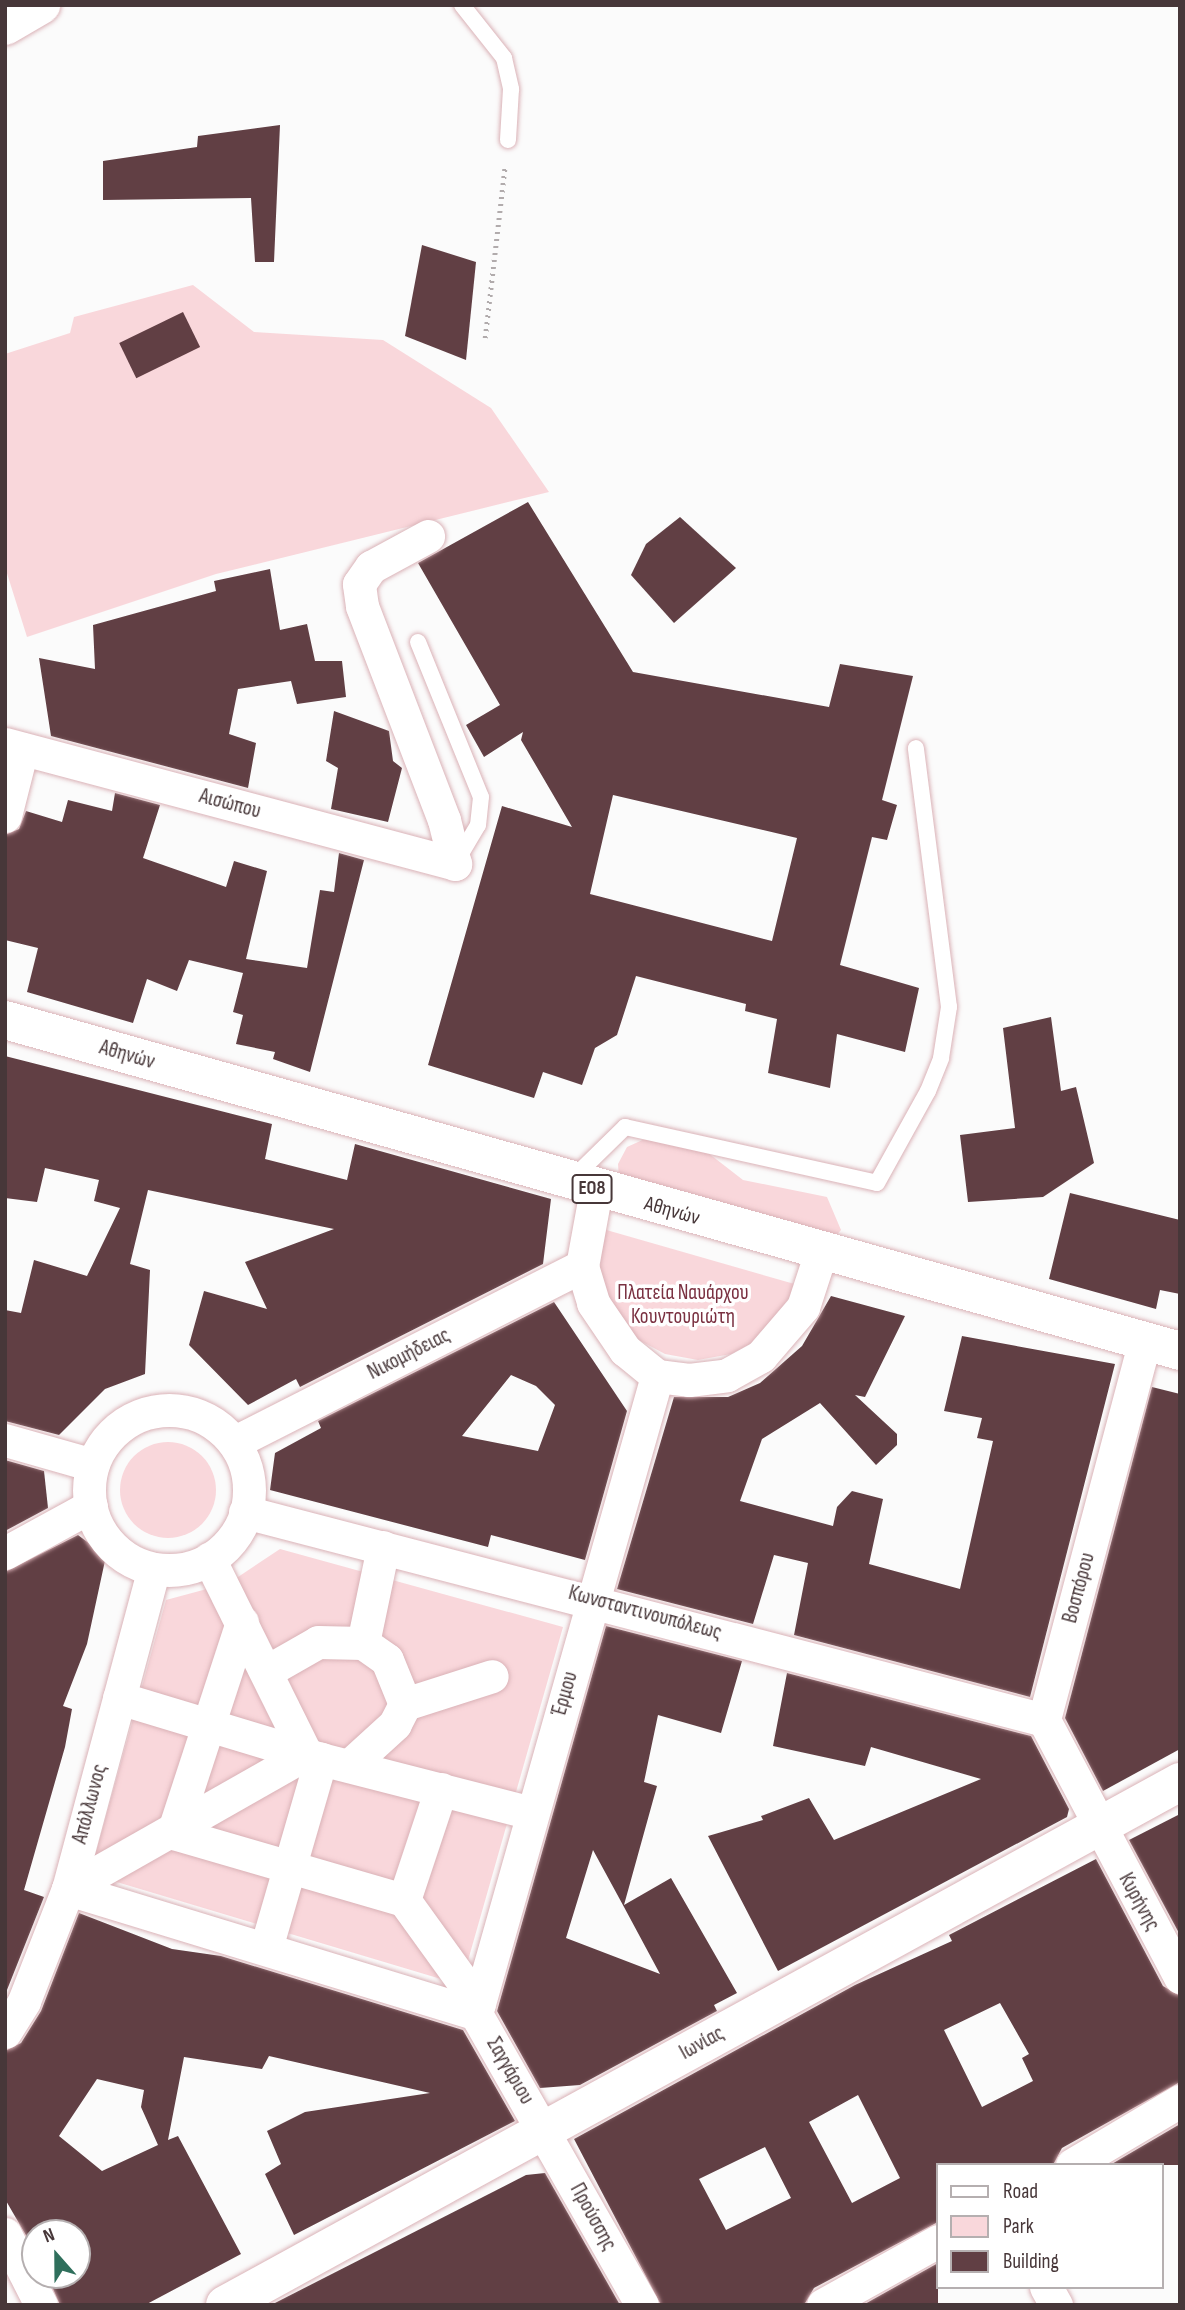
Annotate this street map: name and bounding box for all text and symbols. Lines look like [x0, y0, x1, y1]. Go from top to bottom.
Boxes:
street label: Αισώπου [197, 784, 263, 824]
street label: Αθηνών [96, 1035, 158, 1075]
road number: ΕΟ8 [571, 1174, 613, 1204]
street label: Αθηνών [641, 1191, 703, 1231]
park label: Πλατεία Ναυάρχου Κουντουριώτη [617, 1280, 749, 1330]
street label: Νικομήδειας [364, 1323, 454, 1385]
street label: Βοσπόρου [1058, 1550, 1100, 1626]
street label: Κωνσταντινουπόλεως [566, 1580, 724, 1646]
street label: Έρμου [547, 1669, 583, 1719]
street label: Απόλλωνος [67, 1762, 113, 1846]
street label: Κυρήνης [1113, 1869, 1165, 1935]
street label: Ιωνίας [675, 2021, 729, 2065]
street label: Σαγγάριου [481, 2033, 539, 2109]
legend [936, 2163, 1164, 2289]
street label: Προύσσης [564, 2179, 622, 2255]
text: Road [1003, 2179, 1038, 2204]
text: Park [1003, 2214, 1034, 2239]
north arrow [21, 2219, 91, 2289]
text: N [40, 2223, 58, 2248]
text: Building [1003, 2249, 1059, 2274]

